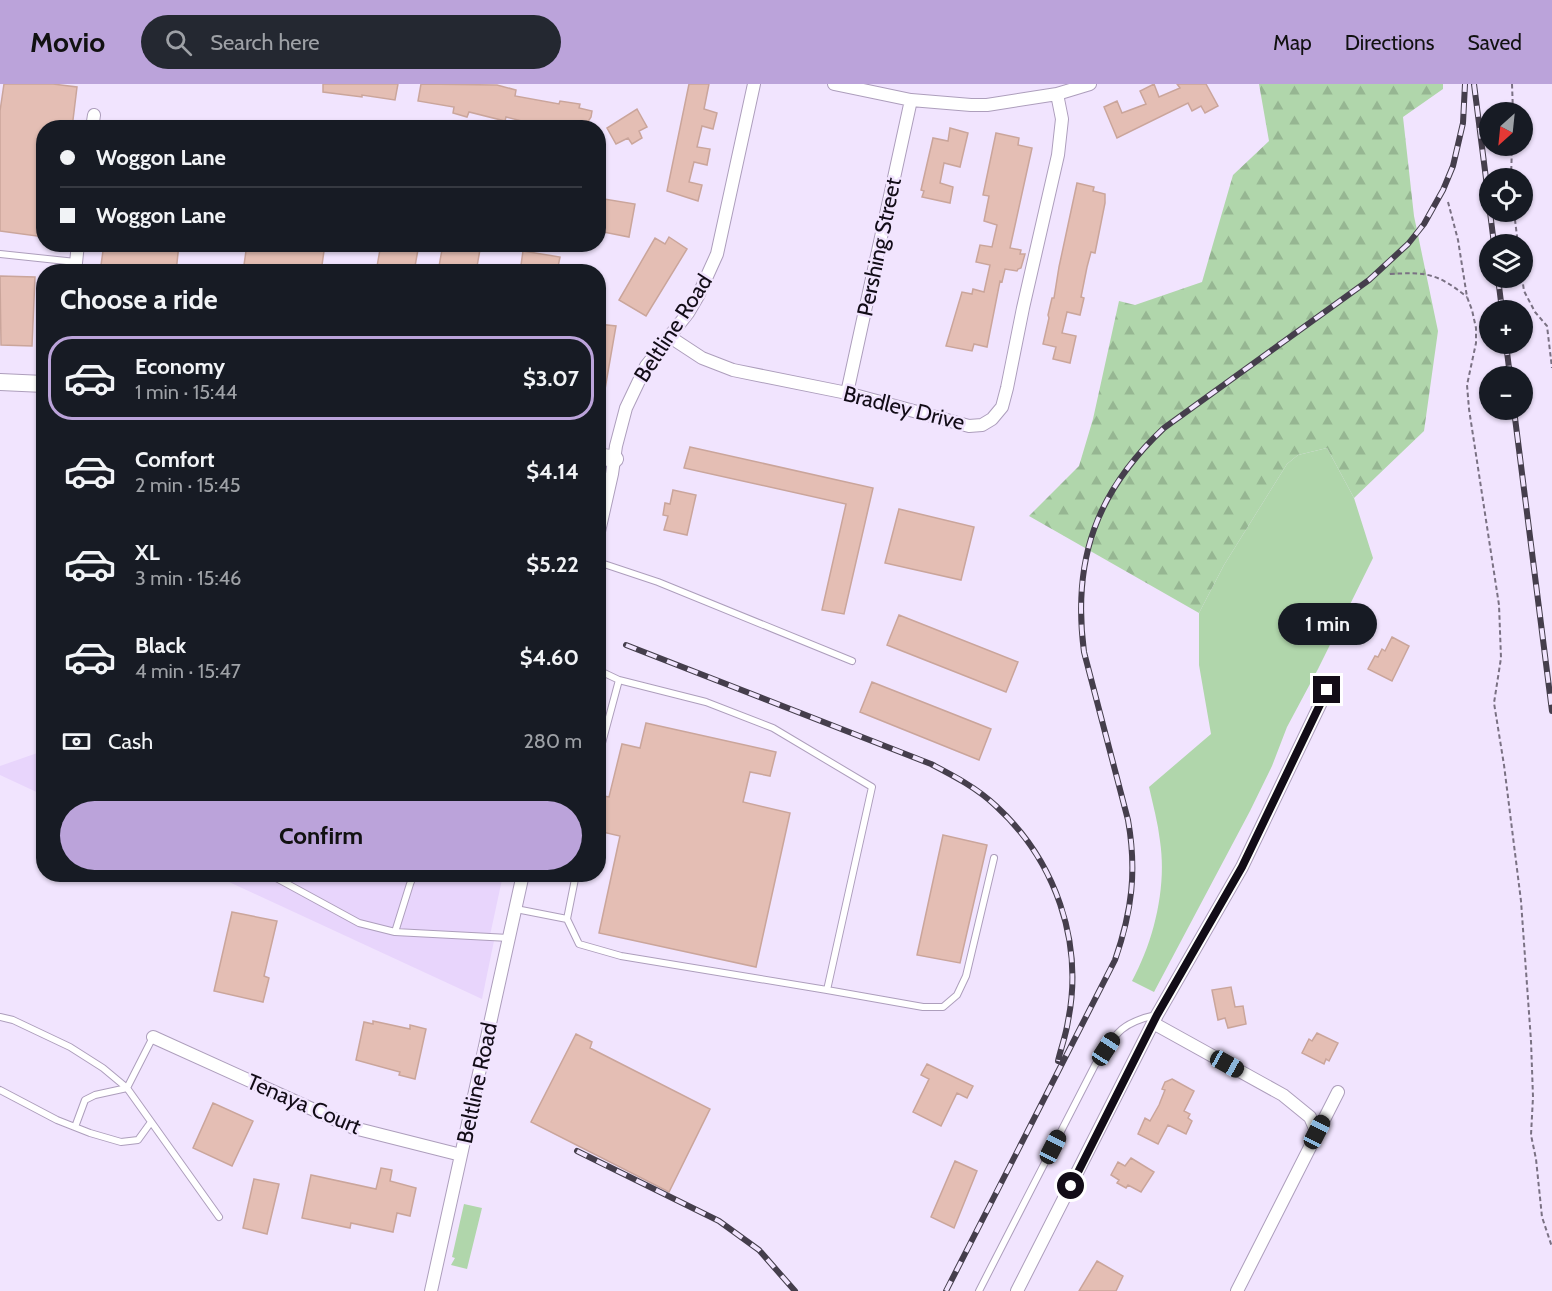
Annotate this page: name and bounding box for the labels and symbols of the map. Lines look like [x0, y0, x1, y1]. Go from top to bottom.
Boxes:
north arrow [1479, 102, 1533, 156]
street label: Pershing Street [851, 175, 907, 319]
street label: Beltline Road [628, 269, 718, 387]
street label: Bradley Drive [840, 380, 968, 436]
callout: 1 min [1278, 603, 1376, 645]
route end [1313, 676, 1340, 703]
street label: Beltline Road [451, 1020, 503, 1146]
car [1089, 1029, 1123, 1069]
car [1207, 1047, 1247, 1081]
street label: Tenaya Court [243, 1068, 366, 1140]
car [1301, 1112, 1333, 1152]
car [1037, 1127, 1069, 1167]
route start [1057, 1172, 1084, 1199]

